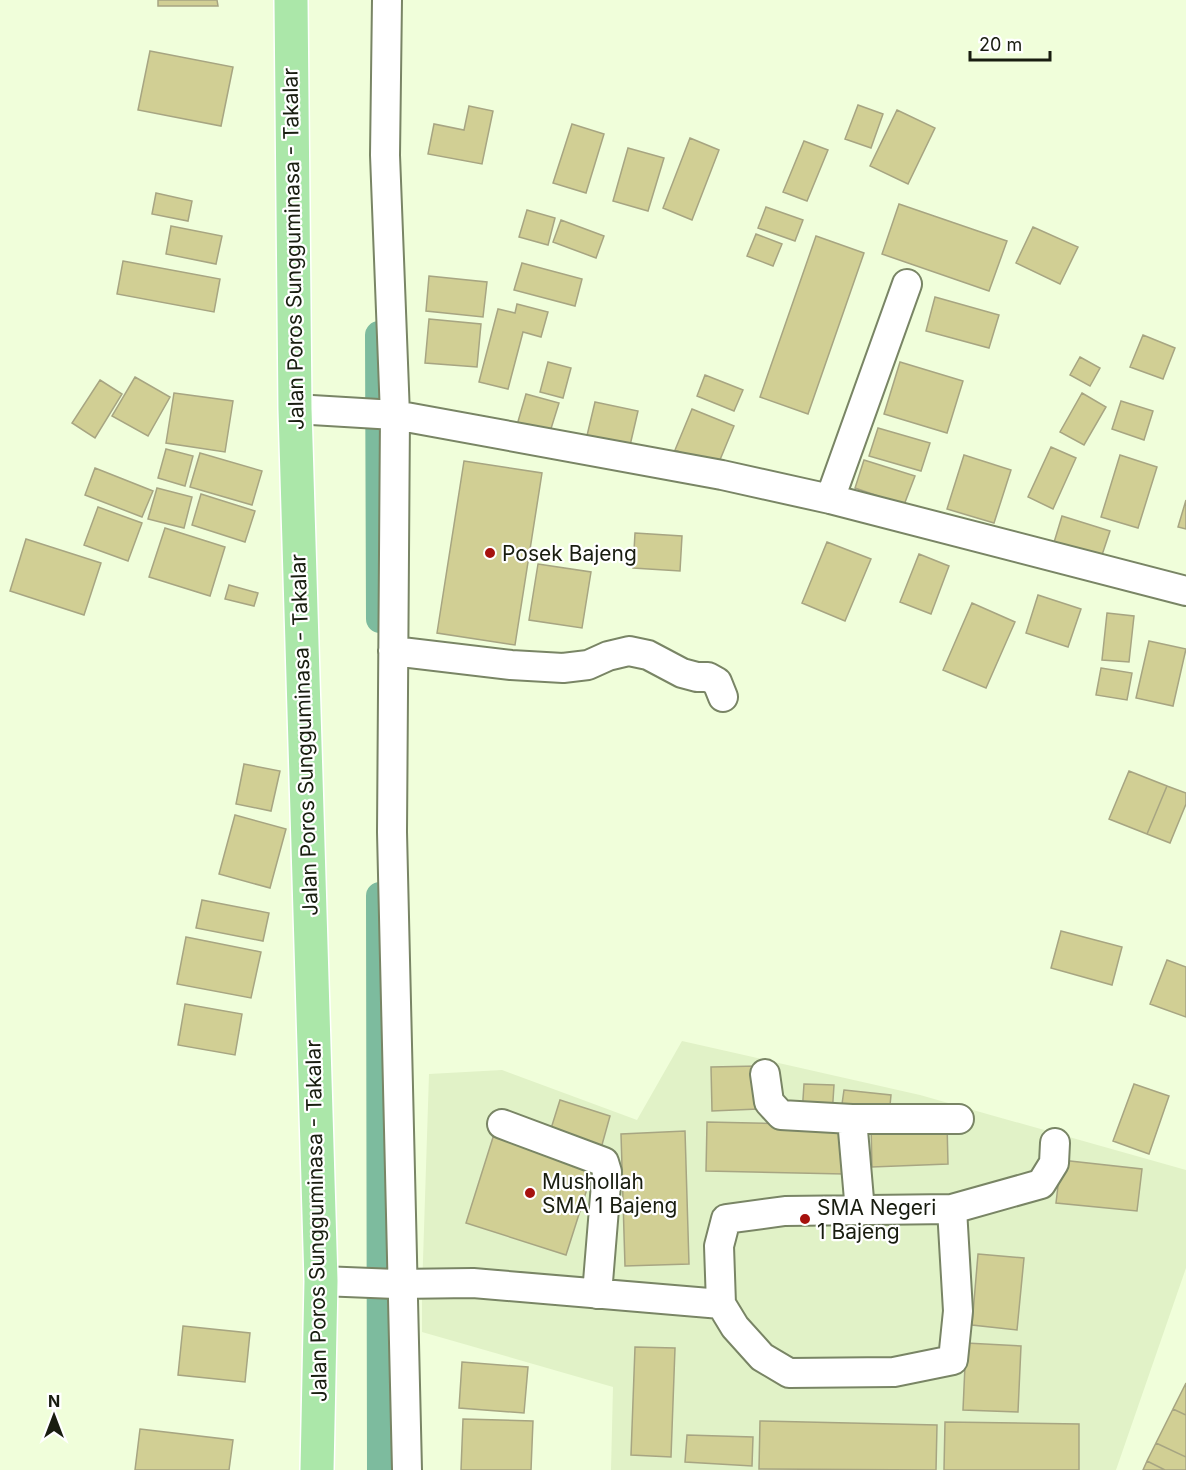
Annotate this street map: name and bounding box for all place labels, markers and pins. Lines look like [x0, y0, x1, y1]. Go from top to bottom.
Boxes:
place label: Posek Bajeng [502, 541, 637, 566]
marker: Posek Bajeng [483, 546, 497, 560]
place label: Mushollah SMA 1 Bajeng [542, 1169, 677, 1218]
marker: Mushollah SMA 1 Bajeng [523, 1186, 537, 1200]
place label: SMA Negeri 1 Bajeng [817, 1195, 936, 1244]
marker: SMA Negeri 1 Bajeng [798, 1212, 812, 1226]

